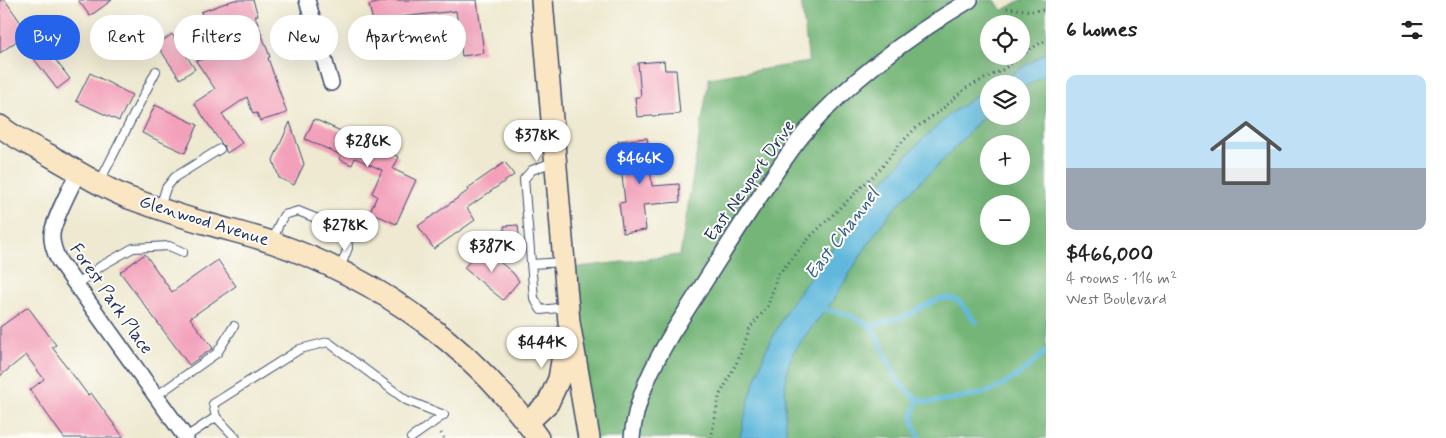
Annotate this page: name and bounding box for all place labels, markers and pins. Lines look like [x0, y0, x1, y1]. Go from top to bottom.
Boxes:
pin: $378K [502, 120, 572, 162]
pin: $286K [333, 126, 403, 168]
pin: $466K [605, 142, 675, 185]
pin: $278K [310, 210, 380, 252]
pin: $387K [457, 230, 527, 273]
pin: $444K [507, 326, 577, 369]

